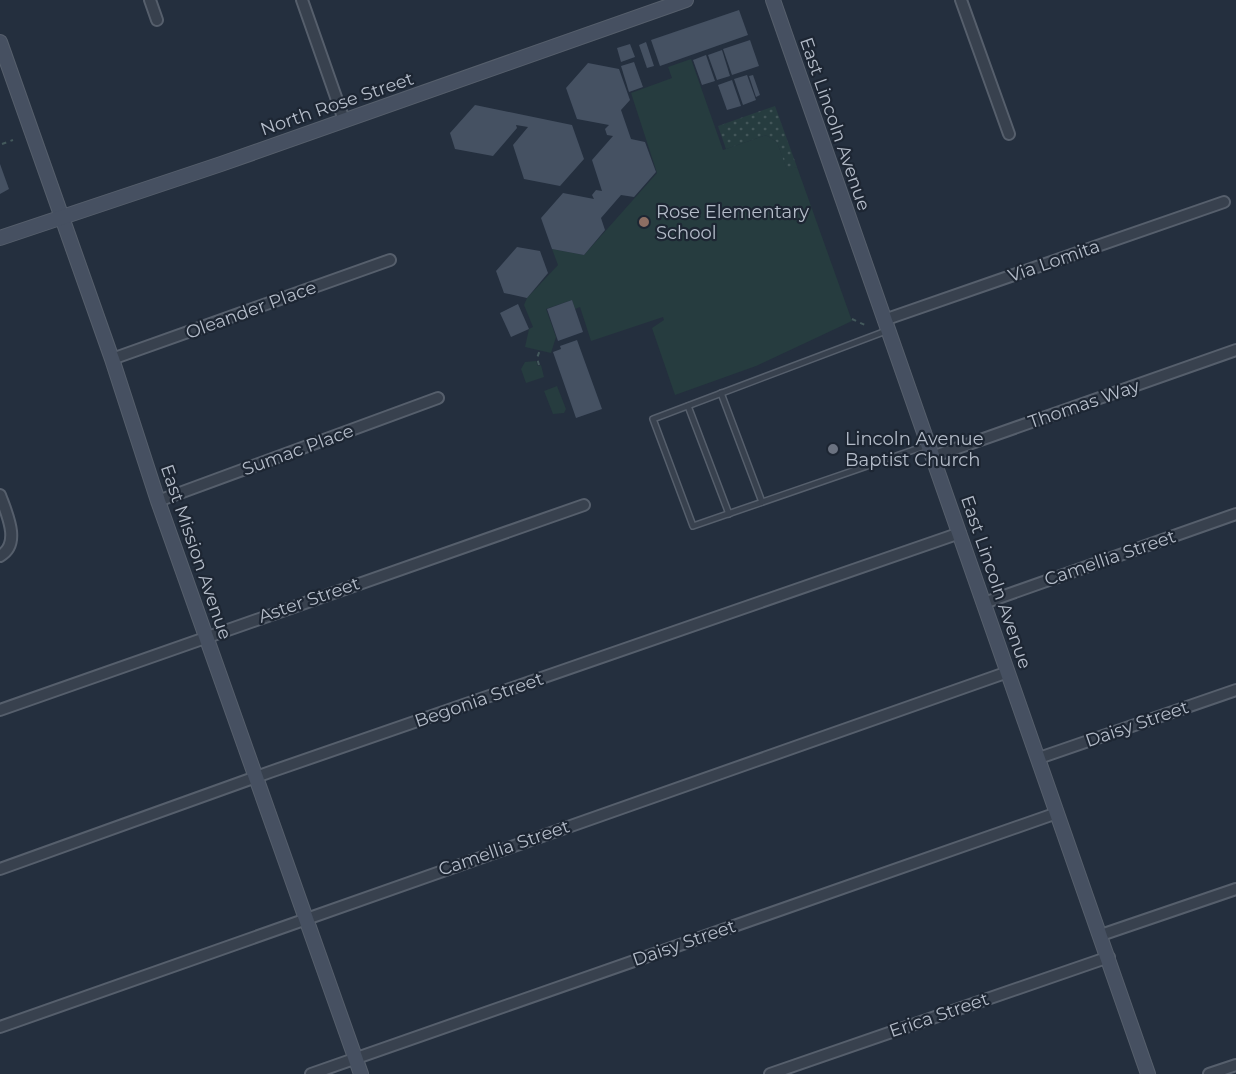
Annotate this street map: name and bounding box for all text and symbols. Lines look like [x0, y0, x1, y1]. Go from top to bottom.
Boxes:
street label: East Lincoln Avenue [795, 34, 875, 214]
street label: North Rose Street [257, 67, 417, 141]
place label: Rose Elementary School [656, 201, 809, 244]
marker: Rose Elementary School [637, 215, 651, 229]
street label: Via Lomita [1005, 235, 1103, 287]
street label: Oleander Place [183, 276, 320, 344]
street label: Thomas Way [1026, 375, 1143, 433]
street label: Sumac Place [239, 420, 357, 480]
place label: Lincoln Avenue Baptist Church [845, 428, 984, 471]
marker: Lincoln Avenue Baptist Church [826, 442, 840, 456]
street label: East Mission Avenue [156, 461, 236, 643]
street label: East Lincoln Avenue [956, 492, 1036, 672]
street label: Camellia Street [1041, 525, 1179, 591]
street label: Aster Street [255, 572, 363, 628]
street label: Begonia Street [412, 668, 546, 732]
street label: Daisy Street [1082, 696, 1192, 752]
street label: Camellia Street [435, 815, 573, 881]
street label: Daisy Street [629, 915, 739, 971]
street label: Erica Street [886, 988, 992, 1042]

